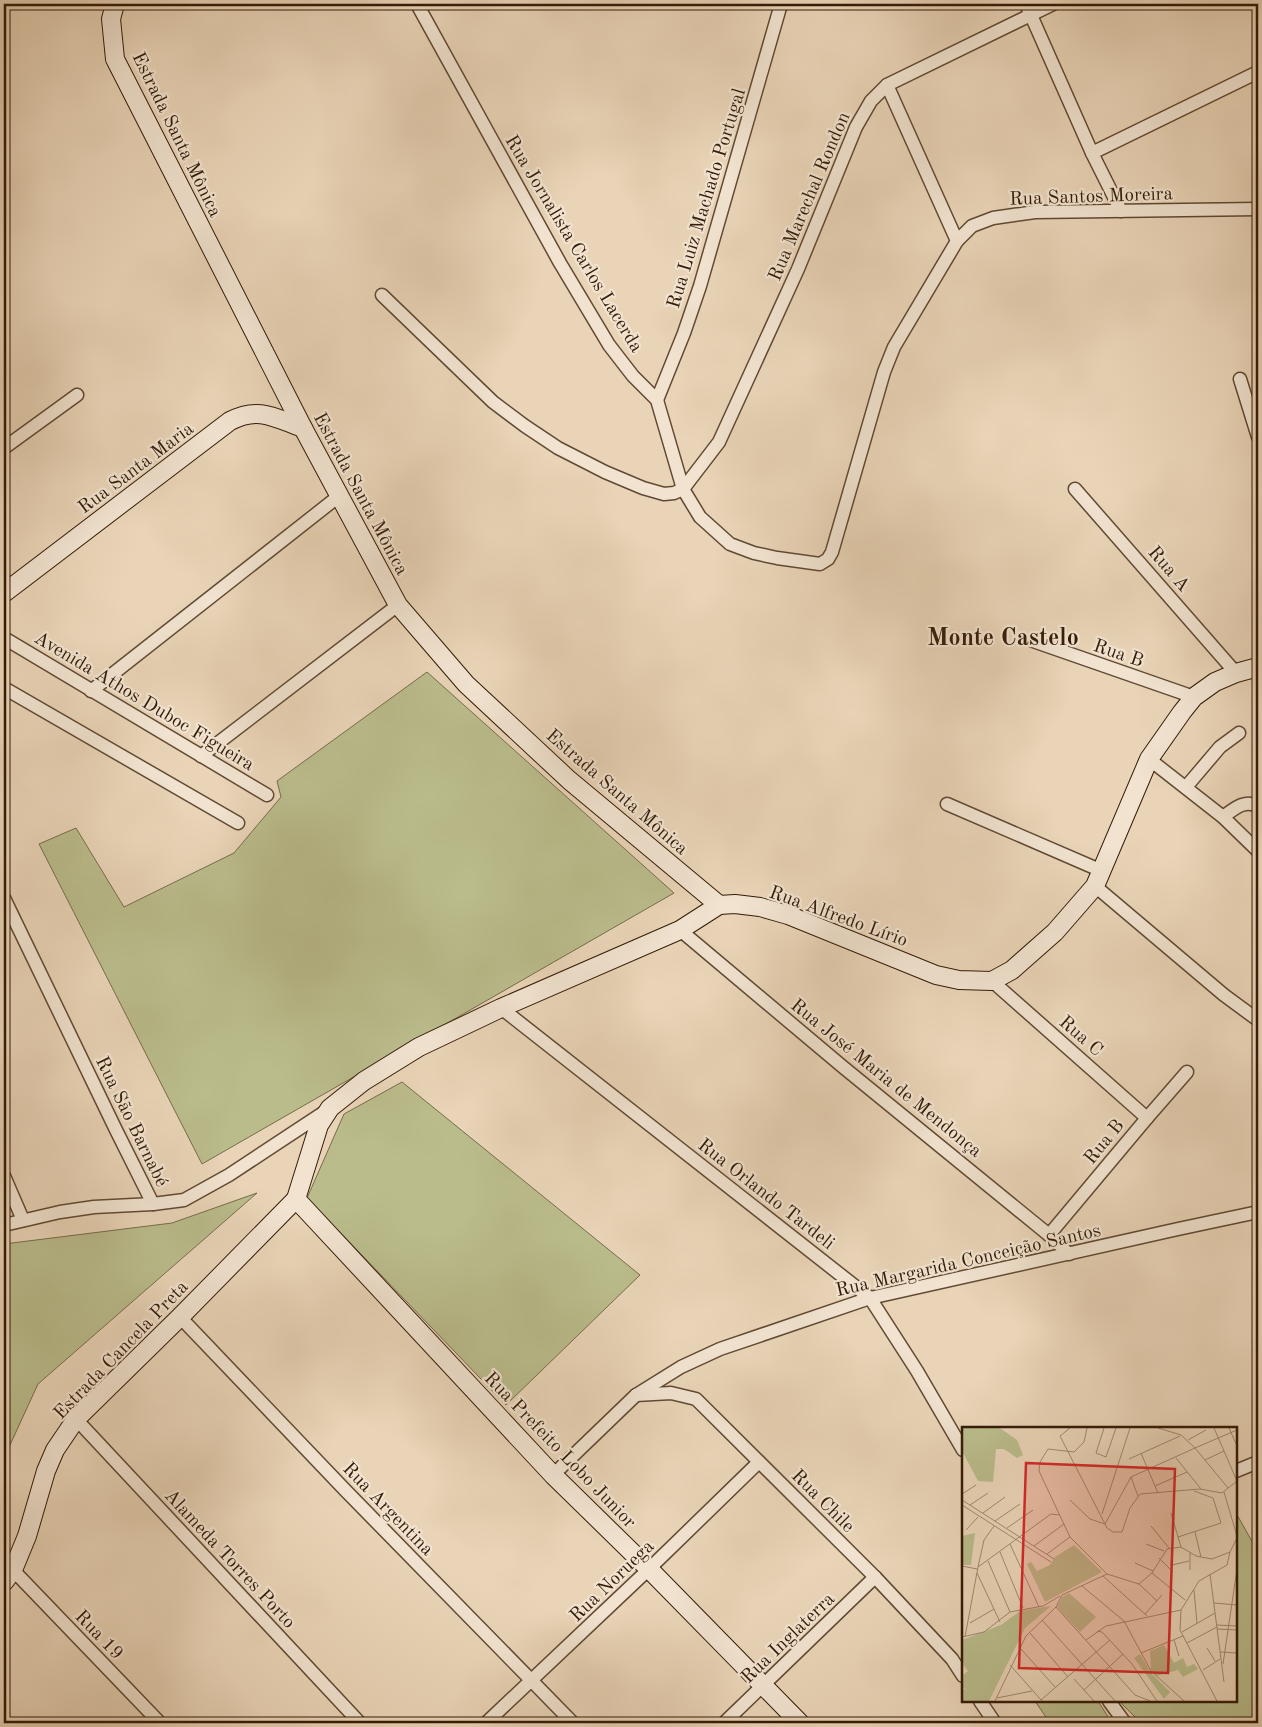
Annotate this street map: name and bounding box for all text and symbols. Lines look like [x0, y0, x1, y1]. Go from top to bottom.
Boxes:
street label: Estrada Santa Mônica [128, 50, 224, 221]
street label: Rua Luiz Machado Portugal [665, 87, 750, 311]
street label: Rua Marechal Rondon [766, 110, 855, 284]
street label: Rua Jornalista Carlos Lacerda [500, 132, 646, 357]
street label: Rua Santos Moreira [1009, 185, 1174, 210]
street label: Estrada Santa Mônica [309, 410, 411, 579]
street label: Rua Santa Maria [75, 419, 198, 518]
street label: Rua A [1144, 543, 1193, 596]
district label: Monte Castelo [927, 627, 1079, 651]
street label: Avenida Athos Duboc Figueira [30, 629, 257, 776]
street label: Rua B [1091, 637, 1146, 672]
street label: Estrada Santa Mônica [542, 726, 691, 860]
street label: Rua Alfredo Lírio [766, 883, 910, 951]
street label: Rua José Maria de Mendonça [786, 996, 985, 1162]
street label: Rua C [1055, 1013, 1106, 1061]
street label: Rua São Barnabé [91, 1054, 171, 1190]
street label: Rua B [1081, 1117, 1129, 1169]
street label: Rua Orlando Tardeli [694, 1136, 837, 1254]
street label: Rua Margarida Conceição Santos [834, 1222, 1103, 1301]
street label: Estrada Cancela Preta [51, 1277, 193, 1424]
street label: Rua Prefeito Lobo Junior [480, 1369, 639, 1533]
inset map [962, 1427, 1237, 1702]
street label: Rua Argentina [338, 1459, 437, 1560]
street label: Rua Chile [787, 1467, 857, 1537]
street label: Alameda Torres Porto [160, 1487, 298, 1633]
street label: Rua Noruega [567, 1537, 659, 1626]
street label: Rua Inglaterra [738, 1589, 839, 1688]
street label: Rua 19 [70, 1607, 126, 1664]

